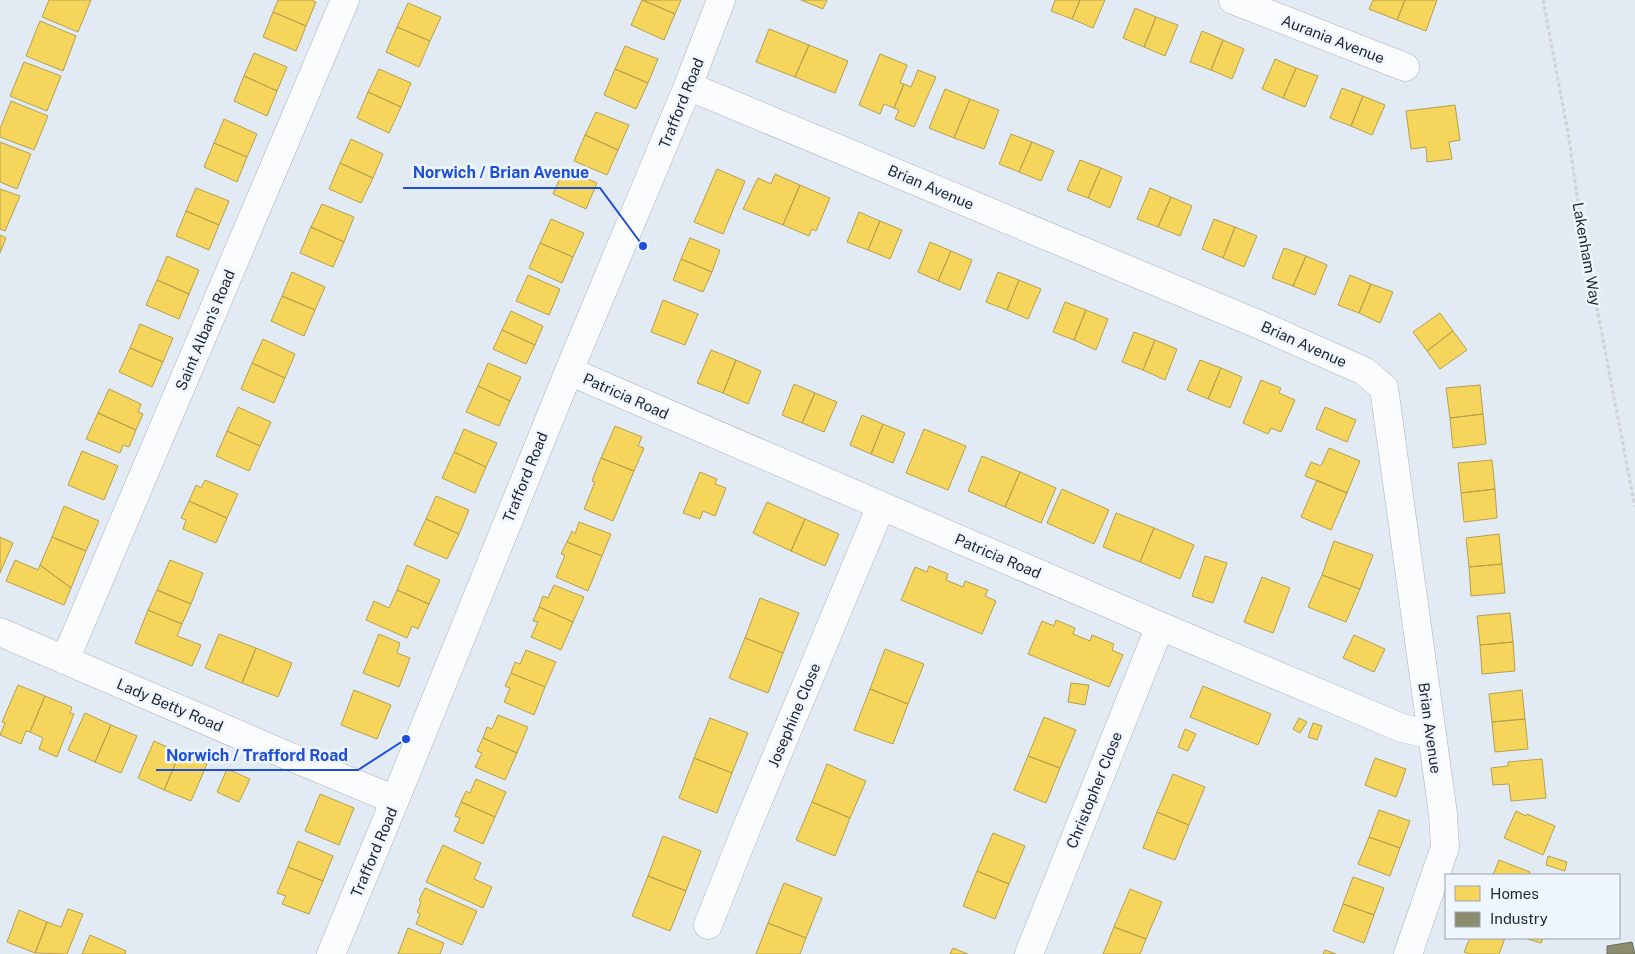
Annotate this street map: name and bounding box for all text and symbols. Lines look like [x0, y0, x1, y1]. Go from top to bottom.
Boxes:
street label: Aurania Avenue [1279, 12, 1387, 66]
street label: Trafford Road [655, 55, 707, 151]
callout: Norwich / Brian Avenue [403, 157, 600, 188]
street label: Brian Avenue [885, 161, 977, 213]
text: Norwich / Brian Avenue [413, 163, 589, 182]
street label: Lakenham Way [1570, 201, 1604, 307]
street label: Saint Alban's Road [172, 267, 238, 393]
street label: Brian Avenue [1259, 318, 1349, 370]
street label: Patricia Road [581, 370, 671, 422]
street label: Trafford Road [499, 429, 551, 525]
street label: Patricia Road [952, 530, 1044, 582]
street label: Josephine Close [764, 660, 824, 770]
street label: Lady Betty Road [114, 675, 226, 735]
street label: Brian Avenue [1415, 681, 1445, 775]
street label: Christopher Close [1063, 729, 1125, 851]
callout: Norwich / Trafford Road [156, 739, 358, 770]
text: Norwich / Trafford Road [166, 746, 348, 765]
street label: Trafford Road [347, 805, 401, 899]
legend [1445, 874, 1620, 939]
text: Homes [1490, 885, 1539, 902]
text: Industry [1490, 910, 1548, 927]

